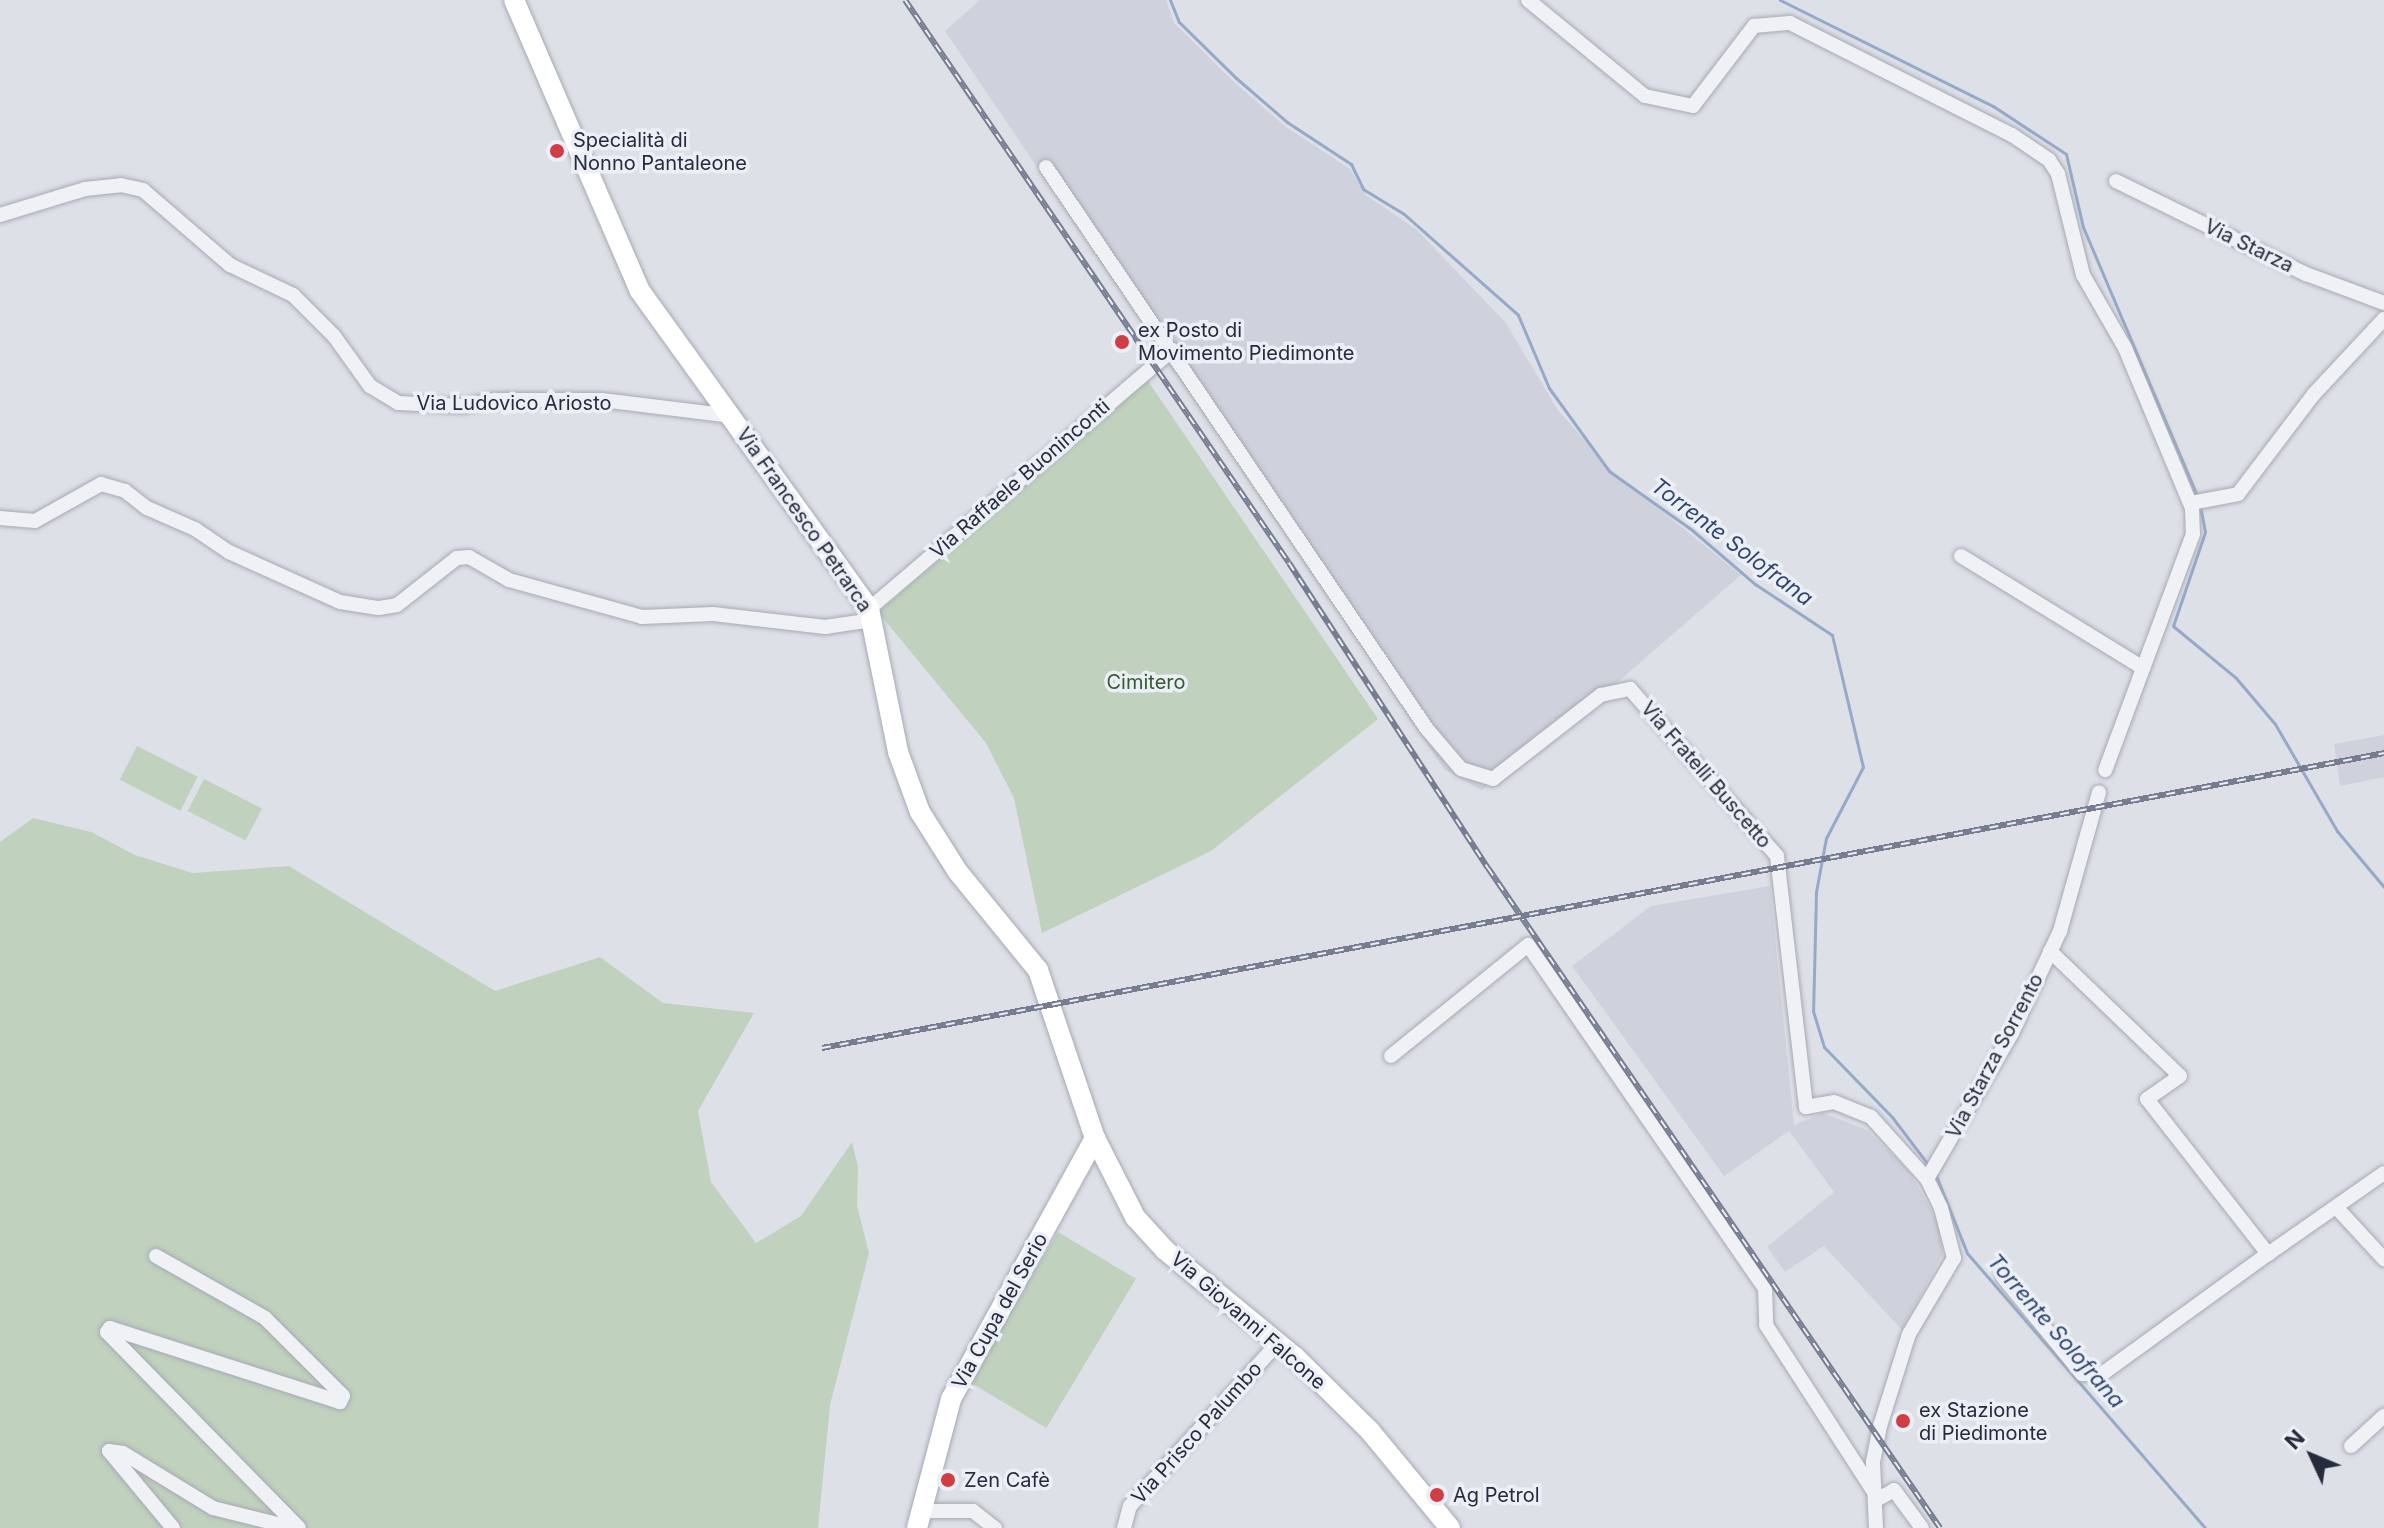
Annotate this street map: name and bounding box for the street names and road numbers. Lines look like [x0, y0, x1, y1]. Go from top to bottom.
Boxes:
street label: Via Starza [2201, 214, 2297, 278]
street label: Via Ludovico Ariosto [417, 391, 611, 415]
street label: Via Raffaele Buoninconti [925, 394, 1115, 564]
street label: Via Francesco Petrarca [731, 423, 877, 617]
street label: Via Fratelli Buscetto [1636, 697, 1776, 853]
street label: Via Starza Sorrento [1941, 969, 2049, 1143]
street label: Via Cupa del Serio [947, 1229, 1053, 1393]
street label: Via Giovanni Falcone [1166, 1247, 1330, 1395]
street label: Via Prisco Palumbo [1127, 1357, 1267, 1509]

